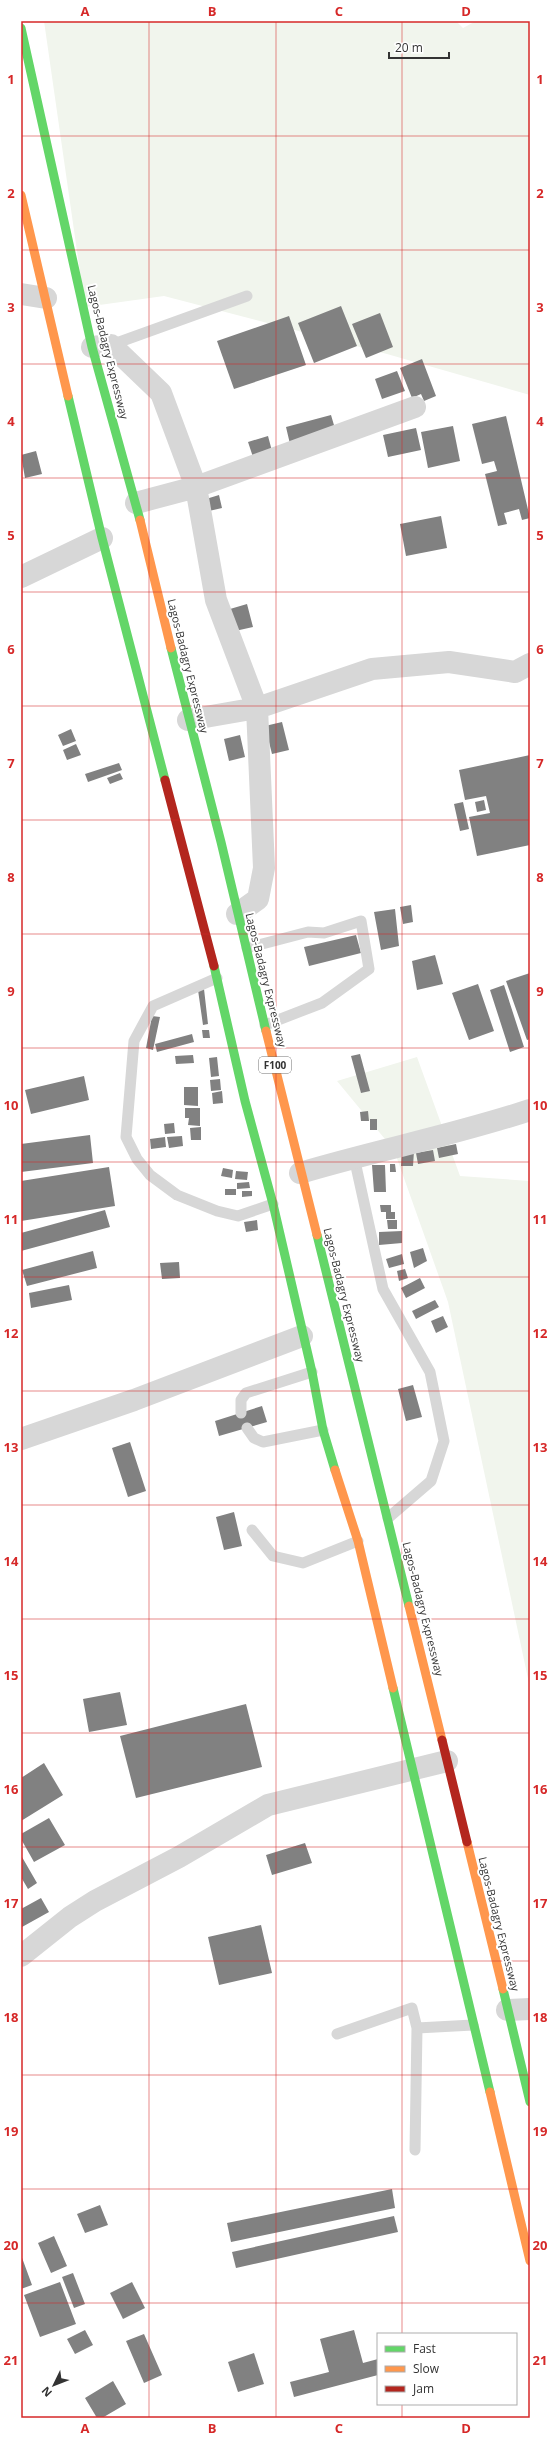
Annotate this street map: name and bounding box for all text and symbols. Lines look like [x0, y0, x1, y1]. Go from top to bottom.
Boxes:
text: A [81, 2, 90, 20]
text: B [208, 2, 217, 20]
text: C [335, 2, 343, 20]
text: D [461, 2, 471, 20]
scale bar [389, 34, 449, 60]
text: 20 m [395, 39, 423, 56]
text: 1 [7, 70, 15, 88]
text: 1 [536, 70, 544, 88]
text: 2 [7, 184, 15, 202]
text: 2 [536, 184, 544, 202]
street label: Lagos-Badagry Expressway [85, 283, 133, 421]
text: 3 [7, 298, 15, 316]
text: 3 [536, 298, 544, 316]
text: 4 [7, 412, 15, 430]
text: 4 [536, 412, 544, 430]
text: 5 [7, 526, 15, 544]
text: 5 [536, 526, 544, 544]
street label: Lagos-Badagry Expressway [165, 597, 213, 735]
text: 6 [7, 640, 15, 658]
text: 6 [536, 640, 544, 658]
text: 7 [7, 754, 15, 772]
text: 7 [536, 754, 544, 772]
text: 8 [7, 868, 15, 886]
text: 8 [536, 868, 544, 886]
street label: Lagos-Badagry Expressway [243, 911, 291, 1049]
text: 9 [7, 982, 15, 1000]
text: 9 [536, 982, 544, 1000]
road number: F100 [259, 1057, 291, 1073]
text: 10 [4, 1096, 18, 1114]
text: 10 [533, 1096, 547, 1114]
text: 11 [4, 1210, 18, 1228]
text: 11 [533, 1210, 547, 1228]
street label: Lagos-Badagry Expressway [321, 1226, 369, 1364]
text: 12 [4, 1324, 19, 1342]
text: 12 [533, 1324, 548, 1342]
text: 13 [4, 1438, 18, 1456]
text: 13 [533, 1438, 547, 1456]
street label: Lagos-Badagry Expressway [400, 1540, 448, 1678]
text: 14 [4, 1552, 19, 1570]
text: 14 [533, 1552, 548, 1570]
text: 15 [4, 1666, 18, 1684]
text: 15 [533, 1666, 547, 1684]
text: 16 [4, 1780, 19, 1798]
text: 16 [533, 1780, 548, 1798]
street label: Lagos-Badagry Expressway [476, 1855, 524, 1993]
text: 17 [4, 1894, 19, 1912]
text: 17 [533, 1894, 548, 1912]
text: 18 [4, 2008, 18, 2026]
text: 18 [533, 2008, 547, 2026]
text: 19 [4, 2122, 18, 2140]
text: 19 [533, 2122, 547, 2140]
text: 20 [4, 2236, 18, 2254]
text: 20 [533, 2236, 547, 2254]
legend [377, 2333, 517, 2405]
text: Fast [413, 2340, 436, 2357]
text: 21 [4, 2351, 18, 2369]
text: 21 [533, 2351, 547, 2369]
text: Slow [413, 2360, 440, 2377]
north arrow [34, 2365, 74, 2405]
text: Jam [412, 2380, 434, 2397]
text: N [38, 2384, 55, 2401]
text: A [81, 2419, 90, 2437]
text: B [208, 2419, 217, 2437]
text: C [335, 2419, 343, 2437]
text: D [461, 2419, 471, 2437]

